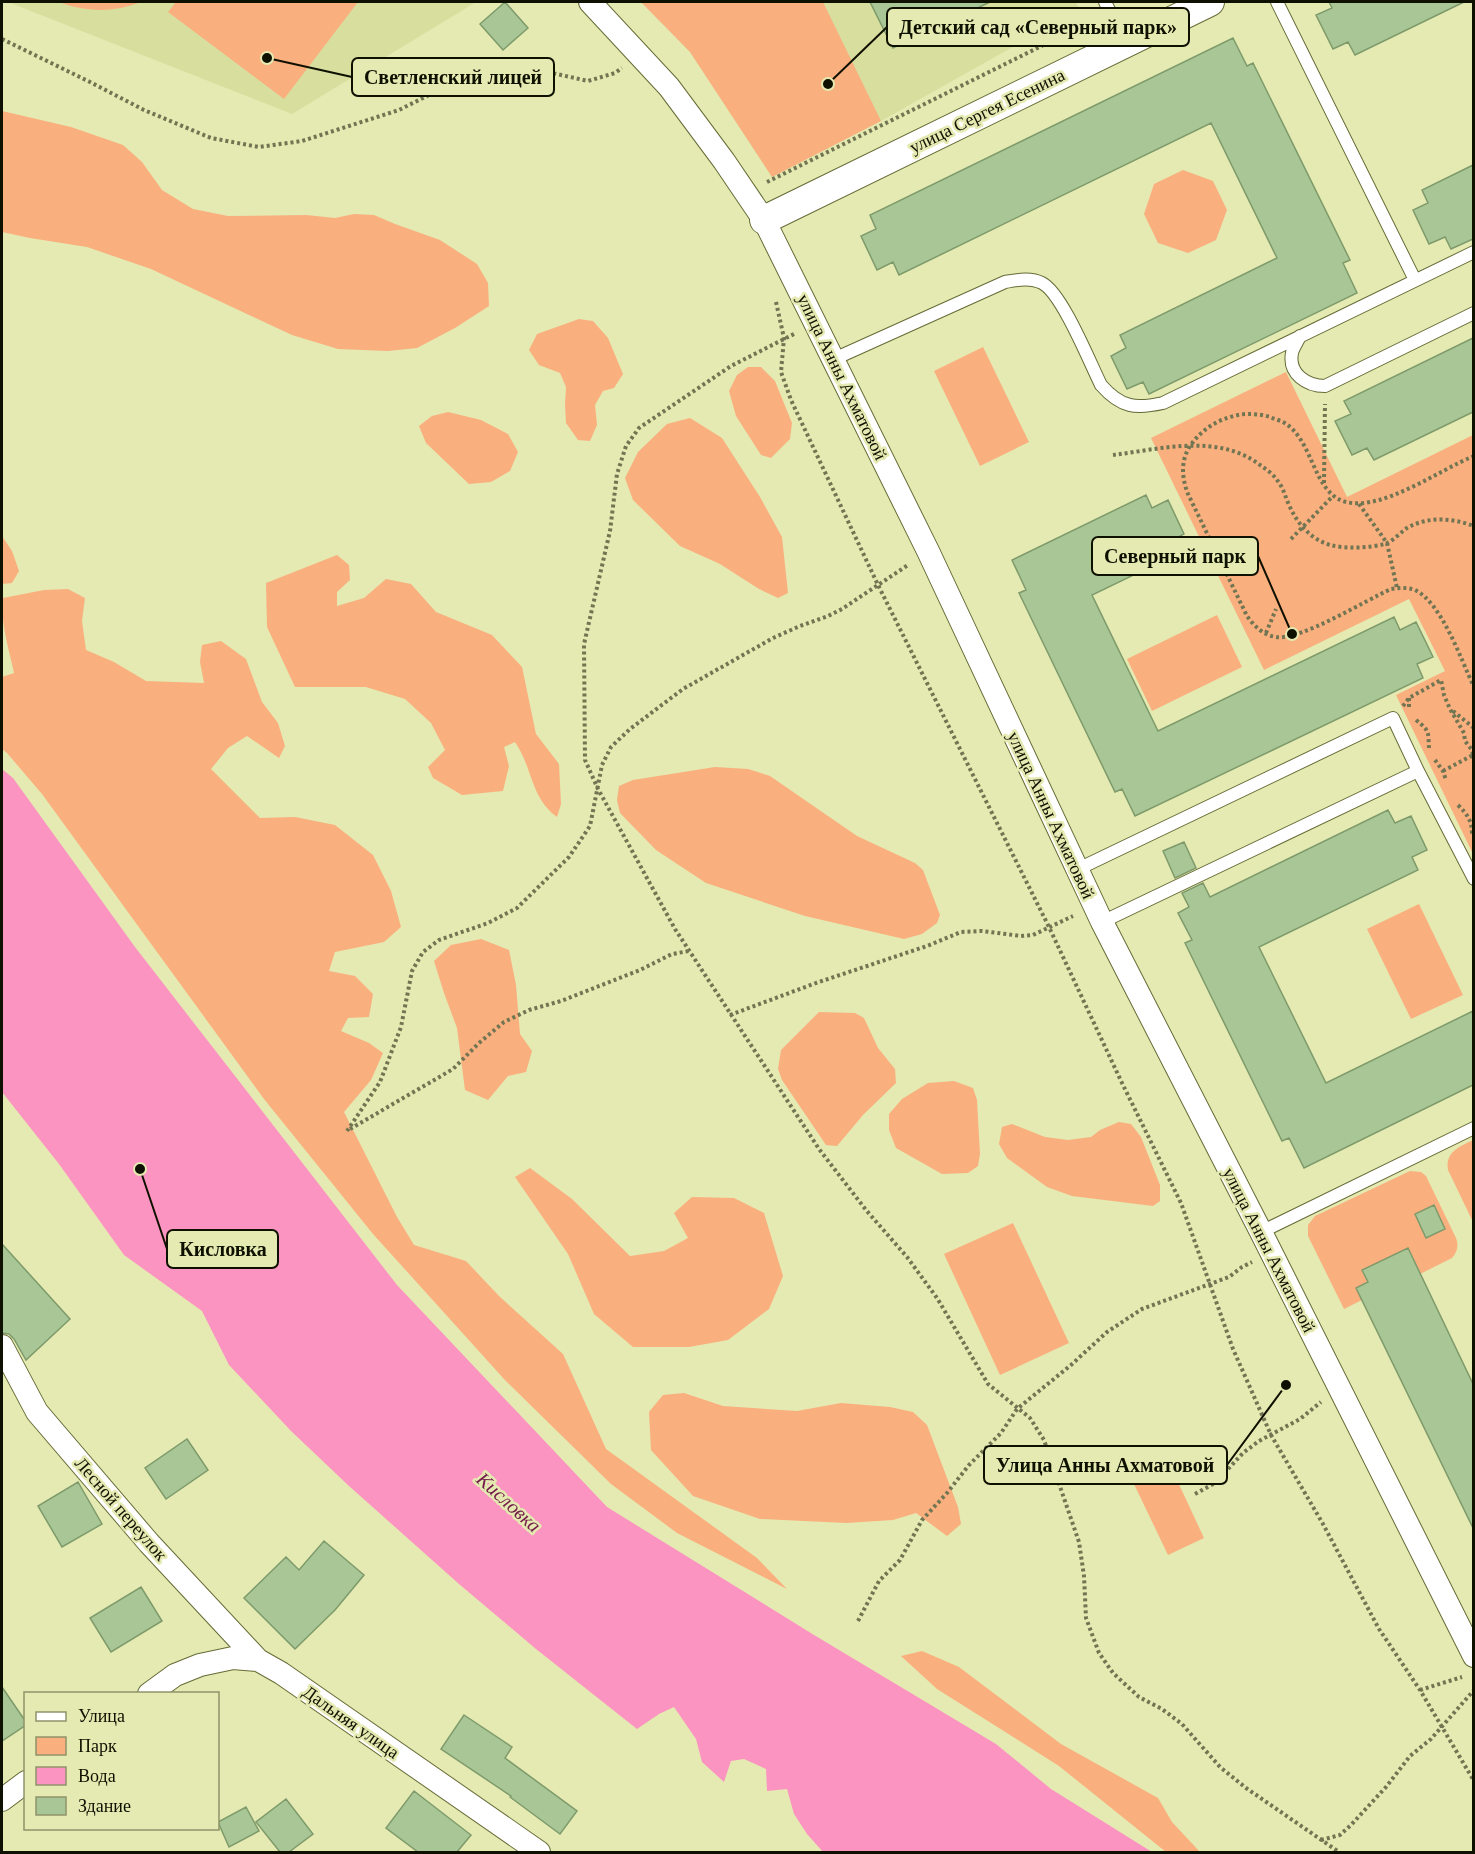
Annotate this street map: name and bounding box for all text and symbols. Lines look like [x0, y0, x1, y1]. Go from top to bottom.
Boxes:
callout: Детский сад «Северный парк» [887, 8, 1189, 46]
text: Детский сад «Северный парк» [899, 16, 1177, 39]
callout: Светленский лицей [352, 58, 554, 96]
street label: улица Сергея Есенина [906, 65, 1068, 157]
text: Светленский лицей [364, 66, 542, 88]
street label: улица Анны Ахматовой [793, 291, 891, 464]
callout: Северный парк [1092, 537, 1258, 575]
text: Северный парк [1104, 545, 1247, 568]
street label: улица Анны Ахматовой [1003, 728, 1099, 902]
street label: улица Анны Ахматовой [1219, 1164, 1319, 1336]
callout: Кисловка [167, 1230, 278, 1268]
text: Кисловка [179, 1238, 267, 1260]
callout: Улица Анны Ахматовой [984, 1446, 1227, 1484]
street label: Лесной переулок [71, 1453, 171, 1565]
text: Улица Анны Ахматовой [996, 1454, 1214, 1476]
water label: Кисловка [472, 1467, 546, 1536]
street label: Дальняя улица [299, 1681, 403, 1763]
legend [24, 1692, 219, 1830]
text: Улица [78, 1706, 125, 1726]
text: Парк [78, 1736, 117, 1756]
text: Вода [78, 1766, 116, 1786]
text: Здание [78, 1796, 131, 1816]

